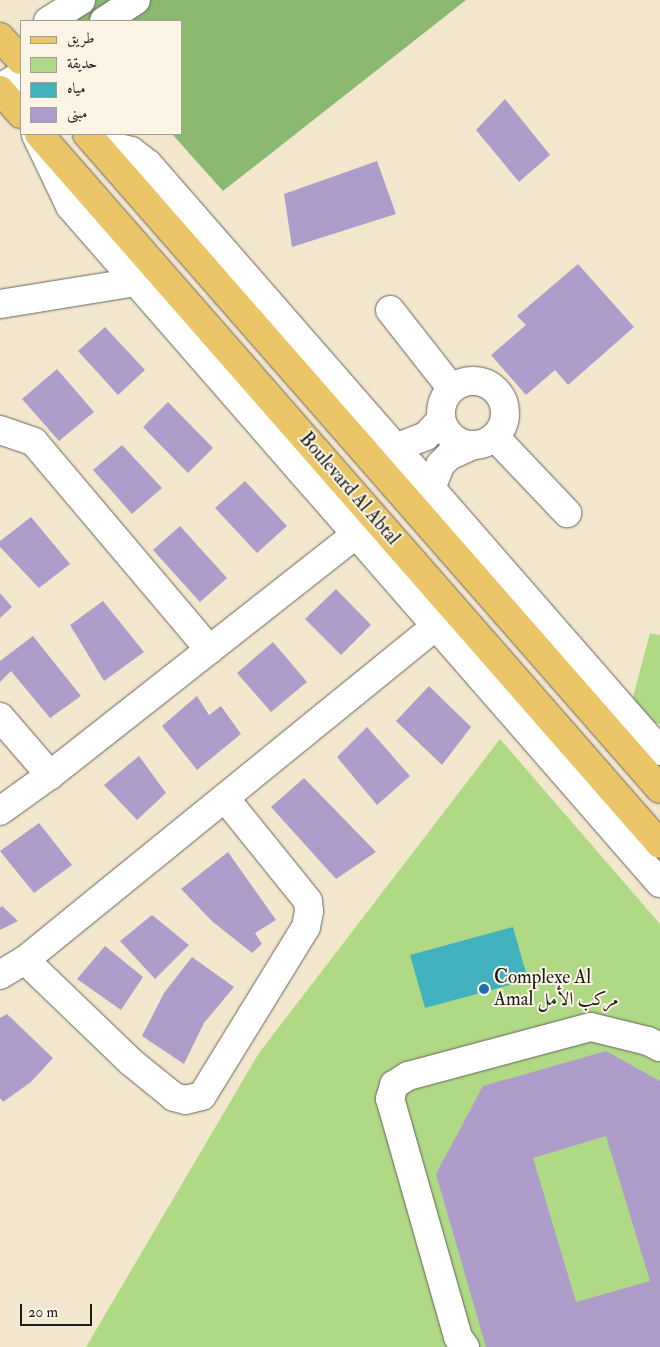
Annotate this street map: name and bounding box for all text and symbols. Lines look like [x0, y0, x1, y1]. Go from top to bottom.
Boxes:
legend [20, 20, 182, 135]
text: طريق [67, 29, 94, 48]
text: حديقة [67, 54, 97, 73]
text: مياه [67, 79, 85, 98]
text: مبنى [67, 104, 87, 123]
street label: Boulevard Al Abtal [294, 428, 404, 550]
place label: Complexe Al Amal مركب الأمل [494, 967, 619, 1011]
marker: Complexe Al Amal مركب الأمل [478, 983, 490, 995]
scale bar [22, 1294, 95, 1326]
text: 20 m [28, 1303, 58, 1322]

